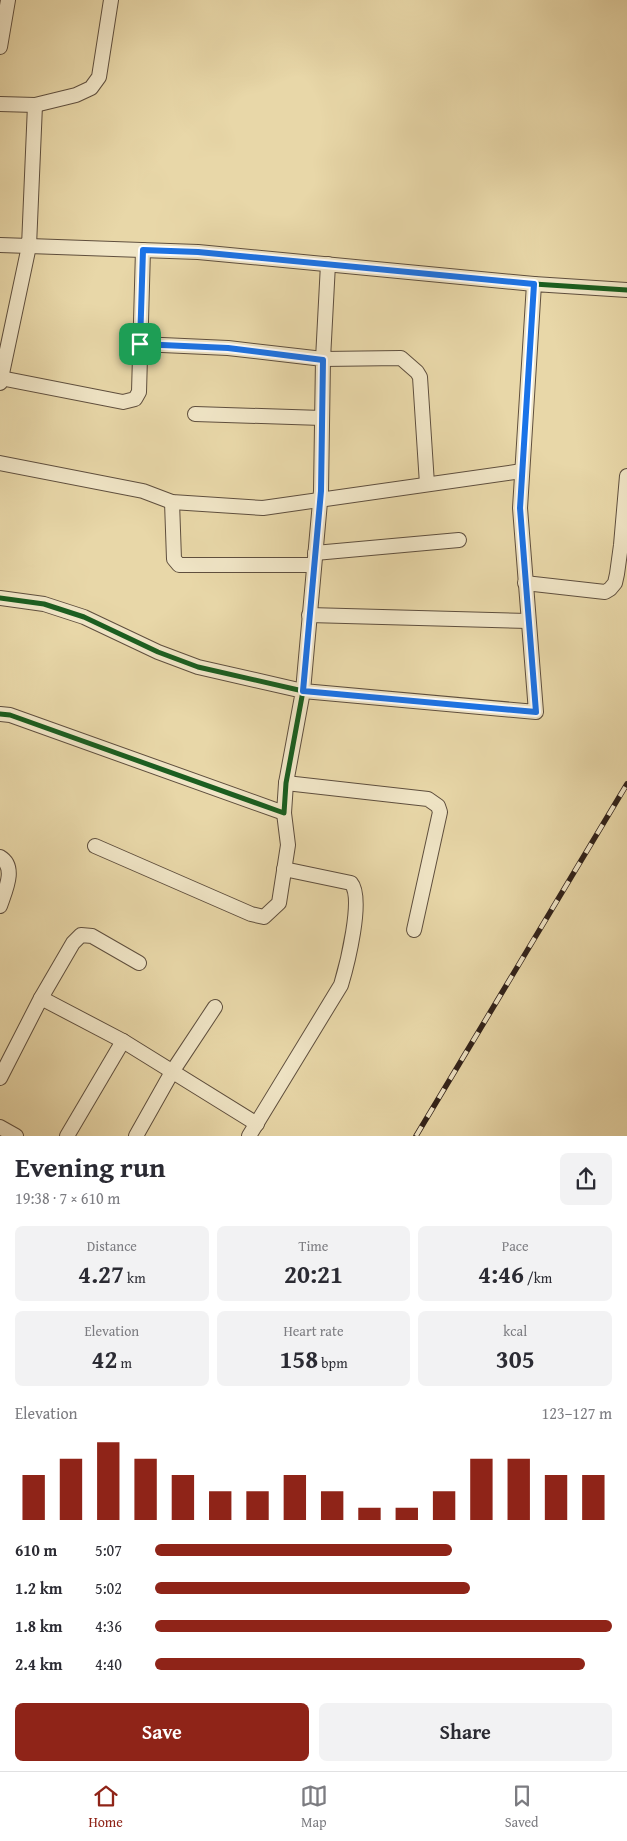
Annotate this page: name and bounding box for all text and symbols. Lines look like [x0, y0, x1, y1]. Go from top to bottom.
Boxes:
pin [119, 323, 161, 365]
icon: arrive [126, 330, 154, 358]
text: Evening run [15, 1146, 166, 1187]
button: share [560, 1153, 612, 1205]
text: 19:38 · 7 × 610 m [15, 1186, 120, 1210]
text: Distance [87, 1236, 137, 1256]
text: Time [299, 1236, 328, 1256]
text: Pace [502, 1236, 529, 1256]
text: 4.27 [78, 1256, 124, 1292]
text: 20:21 [284, 1256, 343, 1292]
text: 4:46 [478, 1256, 524, 1292]
text: km [124, 1268, 146, 1288]
text: /km [524, 1268, 552, 1288]
text: Elevation [84, 1321, 139, 1341]
text: Heart rate [283, 1321, 344, 1341]
text: kcal [503, 1321, 527, 1341]
text: 42 [92, 1341, 118, 1377]
text: 158 [279, 1341, 318, 1377]
text: 305 [496, 1341, 535, 1377]
text: m [118, 1353, 132, 1373]
text: bpm [318, 1353, 348, 1373]
text: Elevation [15, 1401, 78, 1425]
text: 123–127 m [542, 1401, 612, 1425]
text: 610 m [15, 1538, 57, 1562]
text: 5:07 [95, 1538, 122, 1562]
text: 1.2 km [15, 1576, 62, 1600]
text: 5:02 [95, 1576, 122, 1600]
text: 1.8 km [15, 1614, 62, 1638]
text: 4:36 [95, 1614, 122, 1638]
text: 2.4 km [15, 1652, 62, 1676]
text: 4:40 [95, 1652, 122, 1676]
button: Save [15, 1703, 309, 1761]
button: Share [319, 1703, 612, 1761]
tab: Home [88, 1782, 123, 1832]
tab: Map [300, 1782, 328, 1832]
tab: Saved [505, 1782, 539, 1832]

